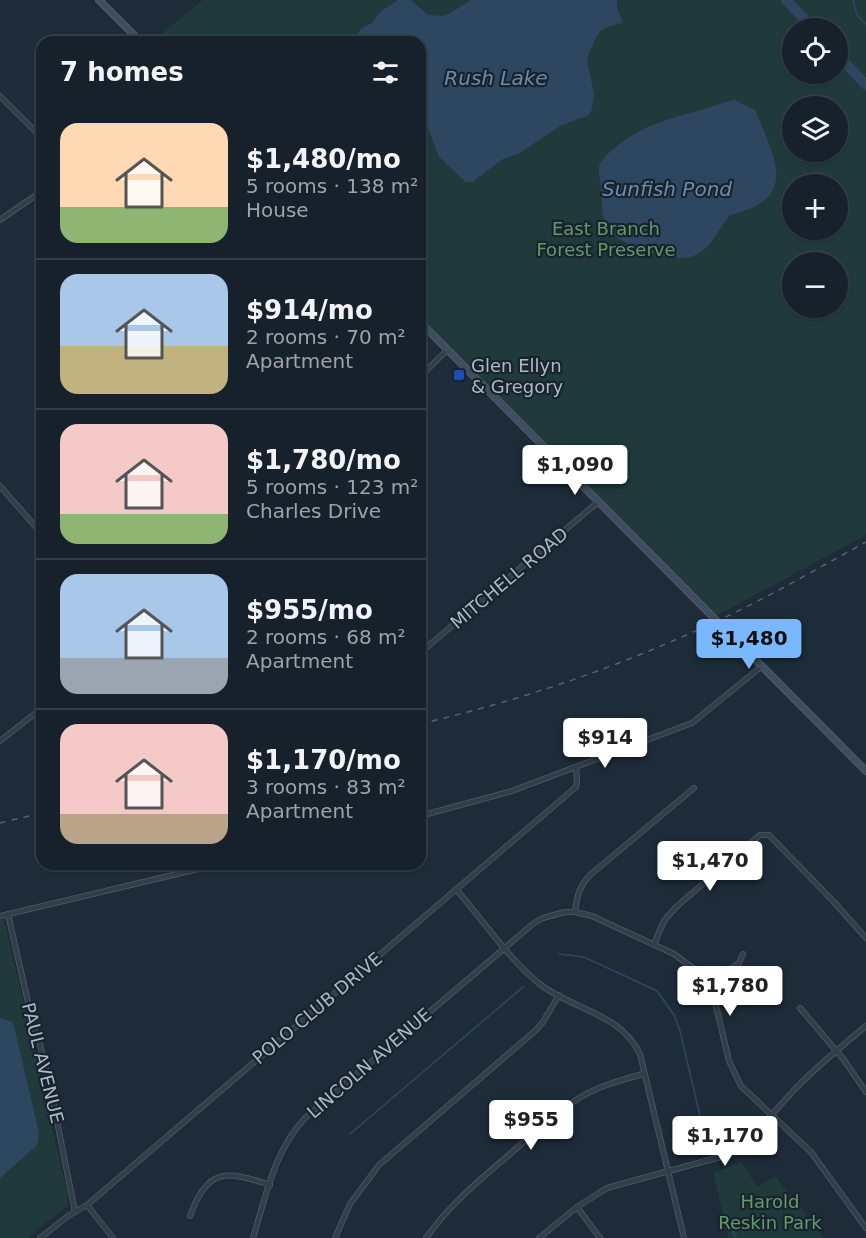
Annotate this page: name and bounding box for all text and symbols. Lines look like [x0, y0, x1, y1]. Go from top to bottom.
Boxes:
map controls [782, 18, 848, 318]
button: locate [782, 18, 848, 84]
icon: filters [369, 56, 402, 89]
text: 7 homes [60, 57, 184, 87]
water label: Rush Lake [444, 66, 548, 90]
button: layers [782, 96, 848, 162]
text: $1,480/mo [246, 144, 401, 174]
icon: home [108, 147, 180, 219]
text: 5 rooms · 138 m² [246, 174, 418, 198]
button: + [782, 174, 848, 240]
water label: Sunfish Pond [602, 177, 732, 201]
text: House [246, 198, 309, 222]
park label: East Branch Forest Preserve [536, 218, 676, 260]
button: − [782, 252, 848, 318]
text: $914/mo [246, 295, 373, 325]
icon: home [108, 298, 180, 370]
text: 2 rooms · 70 m² [246, 325, 406, 349]
text: Apartment [246, 349, 353, 373]
place label: Glen Ellyn & Gregory [471, 355, 564, 397]
marker: Glen Ellyn & Gregory [452, 368, 466, 382]
text: $1,780/mo [246, 445, 401, 475]
pin: $1,090 [526, 445, 624, 496]
icon: home [108, 448, 180, 520]
text: $1,090 [536, 452, 614, 476]
text: 5 rooms · 123 m² [246, 475, 418, 499]
text: Charles Drive [246, 499, 381, 523]
street label: MITCHELL ROAD [446, 523, 572, 633]
text: $955/mo [246, 595, 373, 625]
icon: home [108, 598, 180, 670]
pin: $1,480 [700, 619, 798, 670]
text: 2 rooms · 68 m² [246, 625, 406, 649]
text: $1,480 [710, 626, 788, 650]
text: Apartment [246, 649, 353, 673]
pin: $914 [569, 718, 641, 769]
text: $914 [577, 725, 633, 749]
text: $1,170/mo [246, 745, 401, 775]
icon: home [108, 748, 180, 820]
text: 3 rooms · 83 m² [246, 775, 406, 799]
text: Apartment [246, 799, 353, 823]
pin: $1,470 [661, 841, 759, 892]
text: $1,470 [671, 848, 749, 872]
street label: POLO CLUB DRIVE [248, 948, 386, 1068]
pin: $1,780 [681, 966, 779, 1017]
text: $1,780 [691, 973, 769, 997]
street label: PAUL AVENUE [18, 1000, 68, 1126]
street label: LINCOLN AVENUE [303, 1003, 435, 1123]
pin: $955 [495, 1100, 567, 1151]
text: $955 [503, 1107, 559, 1131]
pin: $1,170 [676, 1116, 774, 1167]
text: $1,170 [686, 1123, 764, 1147]
park label: Harold Reskin Park [718, 1191, 822, 1233]

